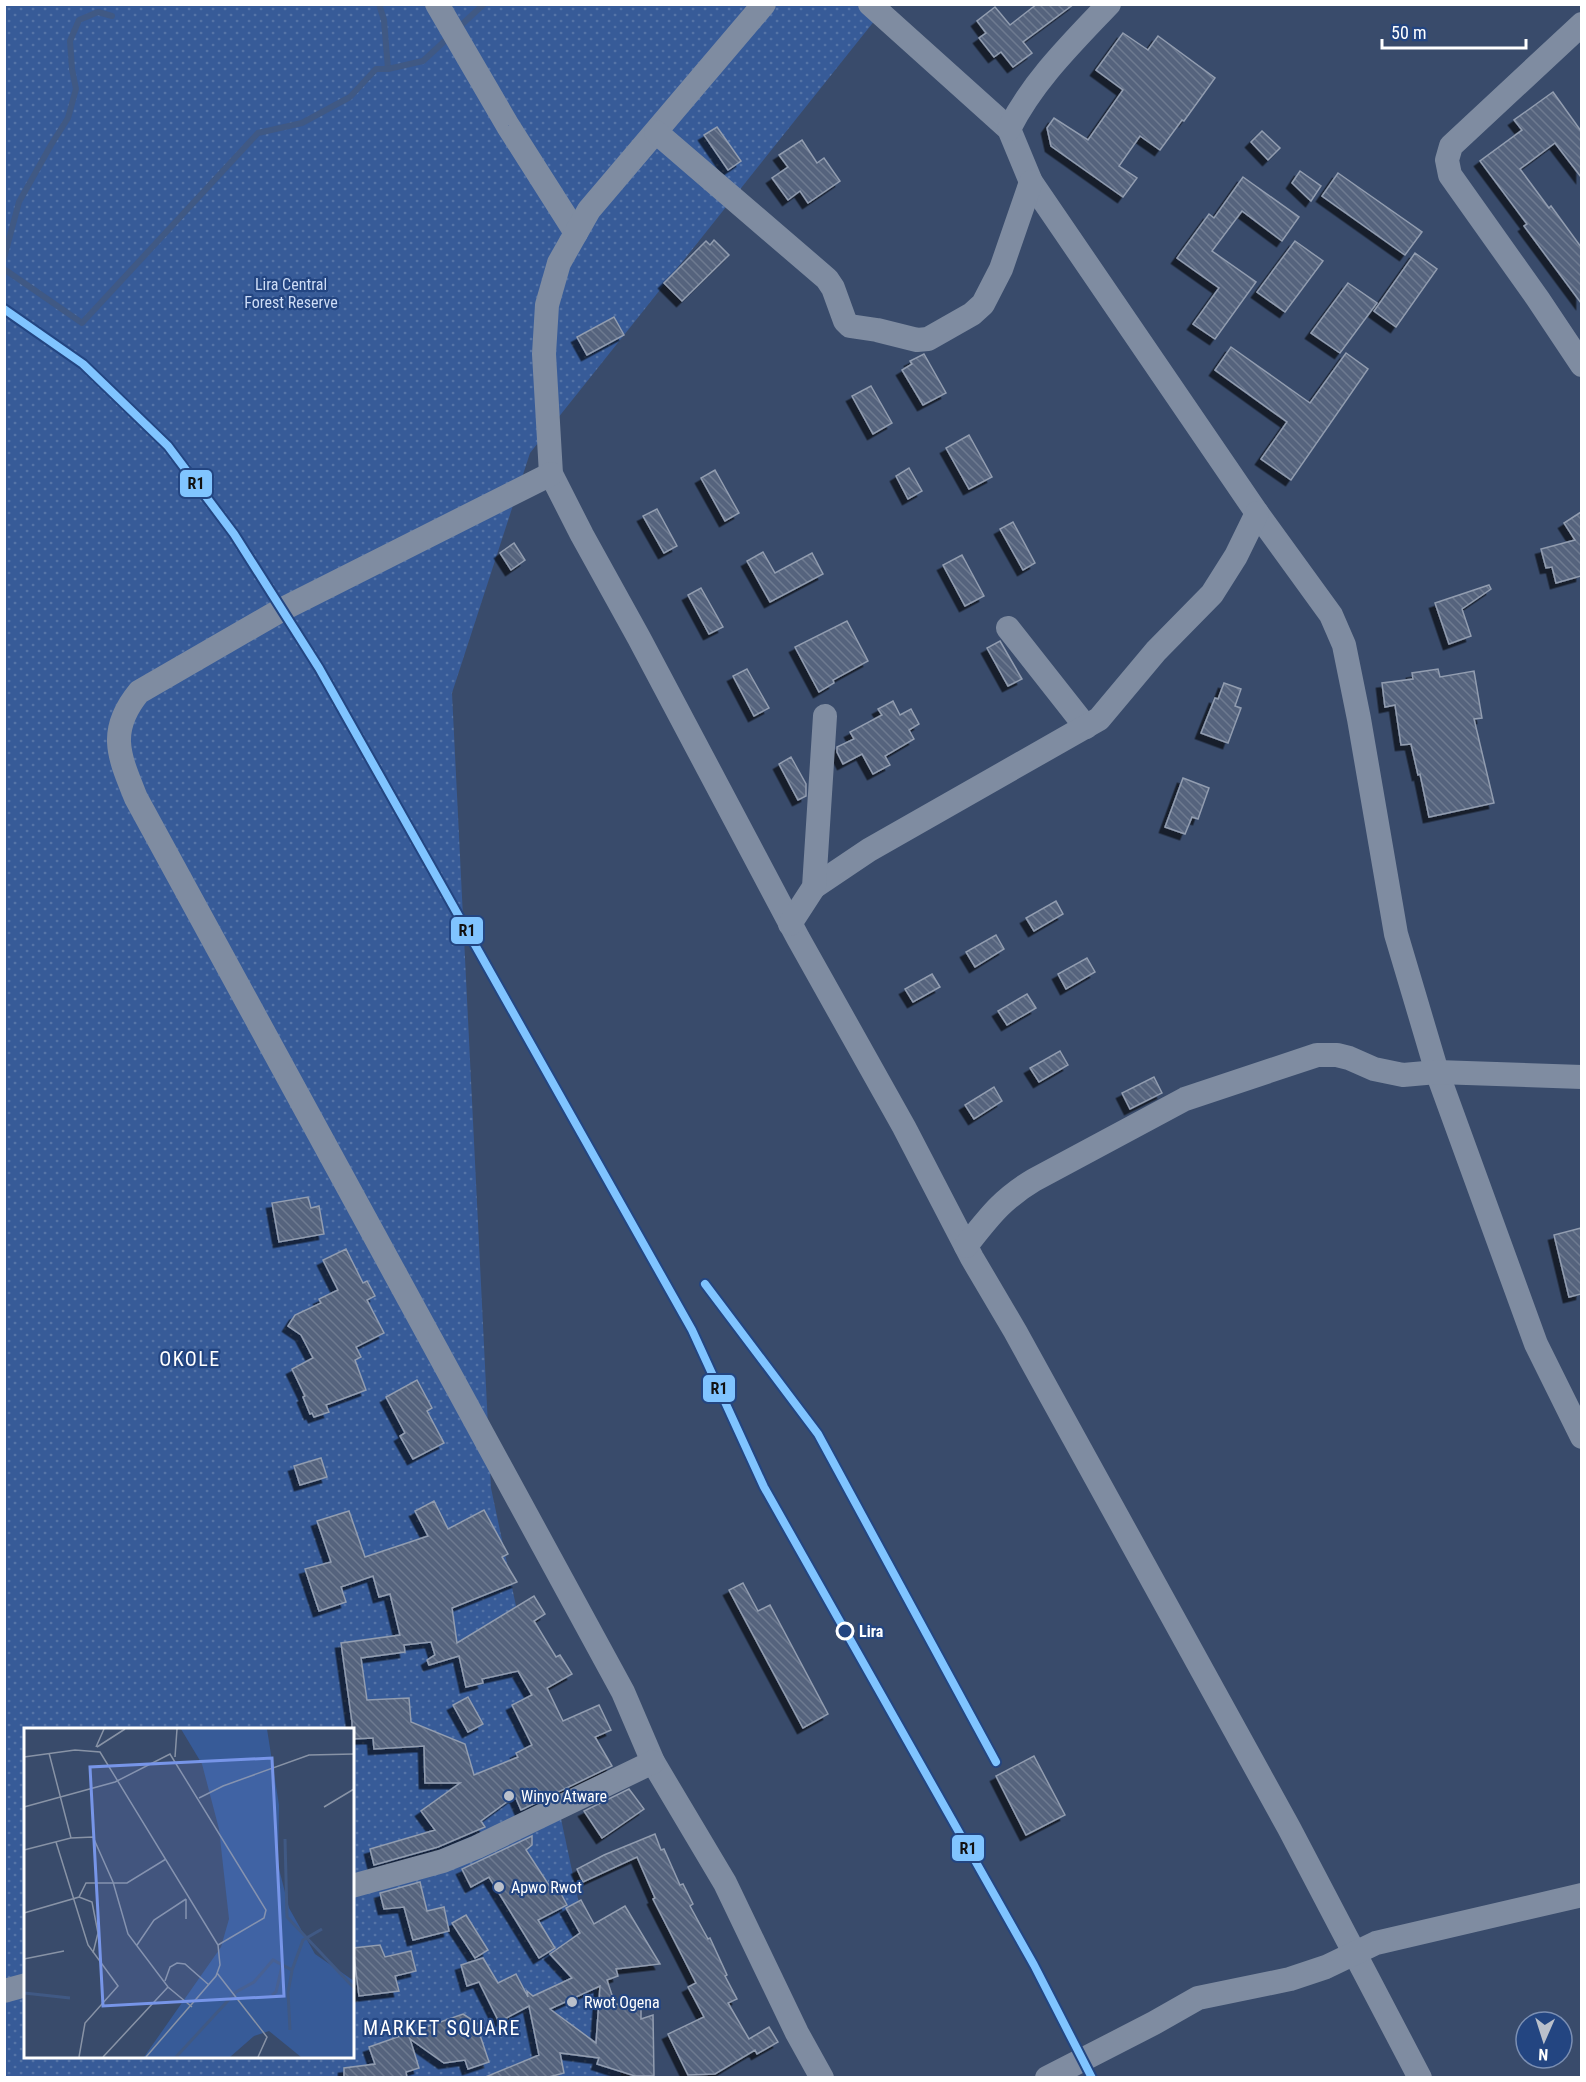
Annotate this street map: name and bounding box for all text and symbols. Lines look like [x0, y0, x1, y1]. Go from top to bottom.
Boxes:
scale bar [1382, 12, 1526, 50]
text: 50 m [1391, 22, 1426, 43]
park label: Lira Central Forest Reserve [244, 275, 338, 312]
line badge: R1 [179, 469, 213, 498]
text: R1 [188, 474, 204, 493]
line badge: R1 [450, 916, 484, 945]
text: R1 [459, 921, 475, 940]
district label: OKOLE [159, 1347, 221, 1371]
line badge: R1 [702, 1374, 736, 1403]
text: R1 [711, 1379, 727, 1398]
marker: Lira [836, 1622, 854, 1640]
place label: Lira [859, 1622, 884, 1641]
inset map [24, 1728, 354, 2058]
place label: Winyo Atware [521, 1787, 607, 1806]
marker: Winyo Atware [502, 1789, 516, 1803]
line badge: R1 [951, 1834, 985, 1862]
text: R1 [960, 1839, 976, 1858]
place label: Apwo Rwot [511, 1878, 582, 1897]
marker: Apwo Rwot [492, 1880, 506, 1894]
place label: Rwot Ogena [584, 1993, 660, 2012]
marker: Rwot Ogena [565, 1995, 579, 2009]
north arrow [1514, 2010, 1574, 2070]
district label: MARKET SQUARE [363, 2016, 521, 2040]
text: N [1538, 2045, 1549, 2064]

